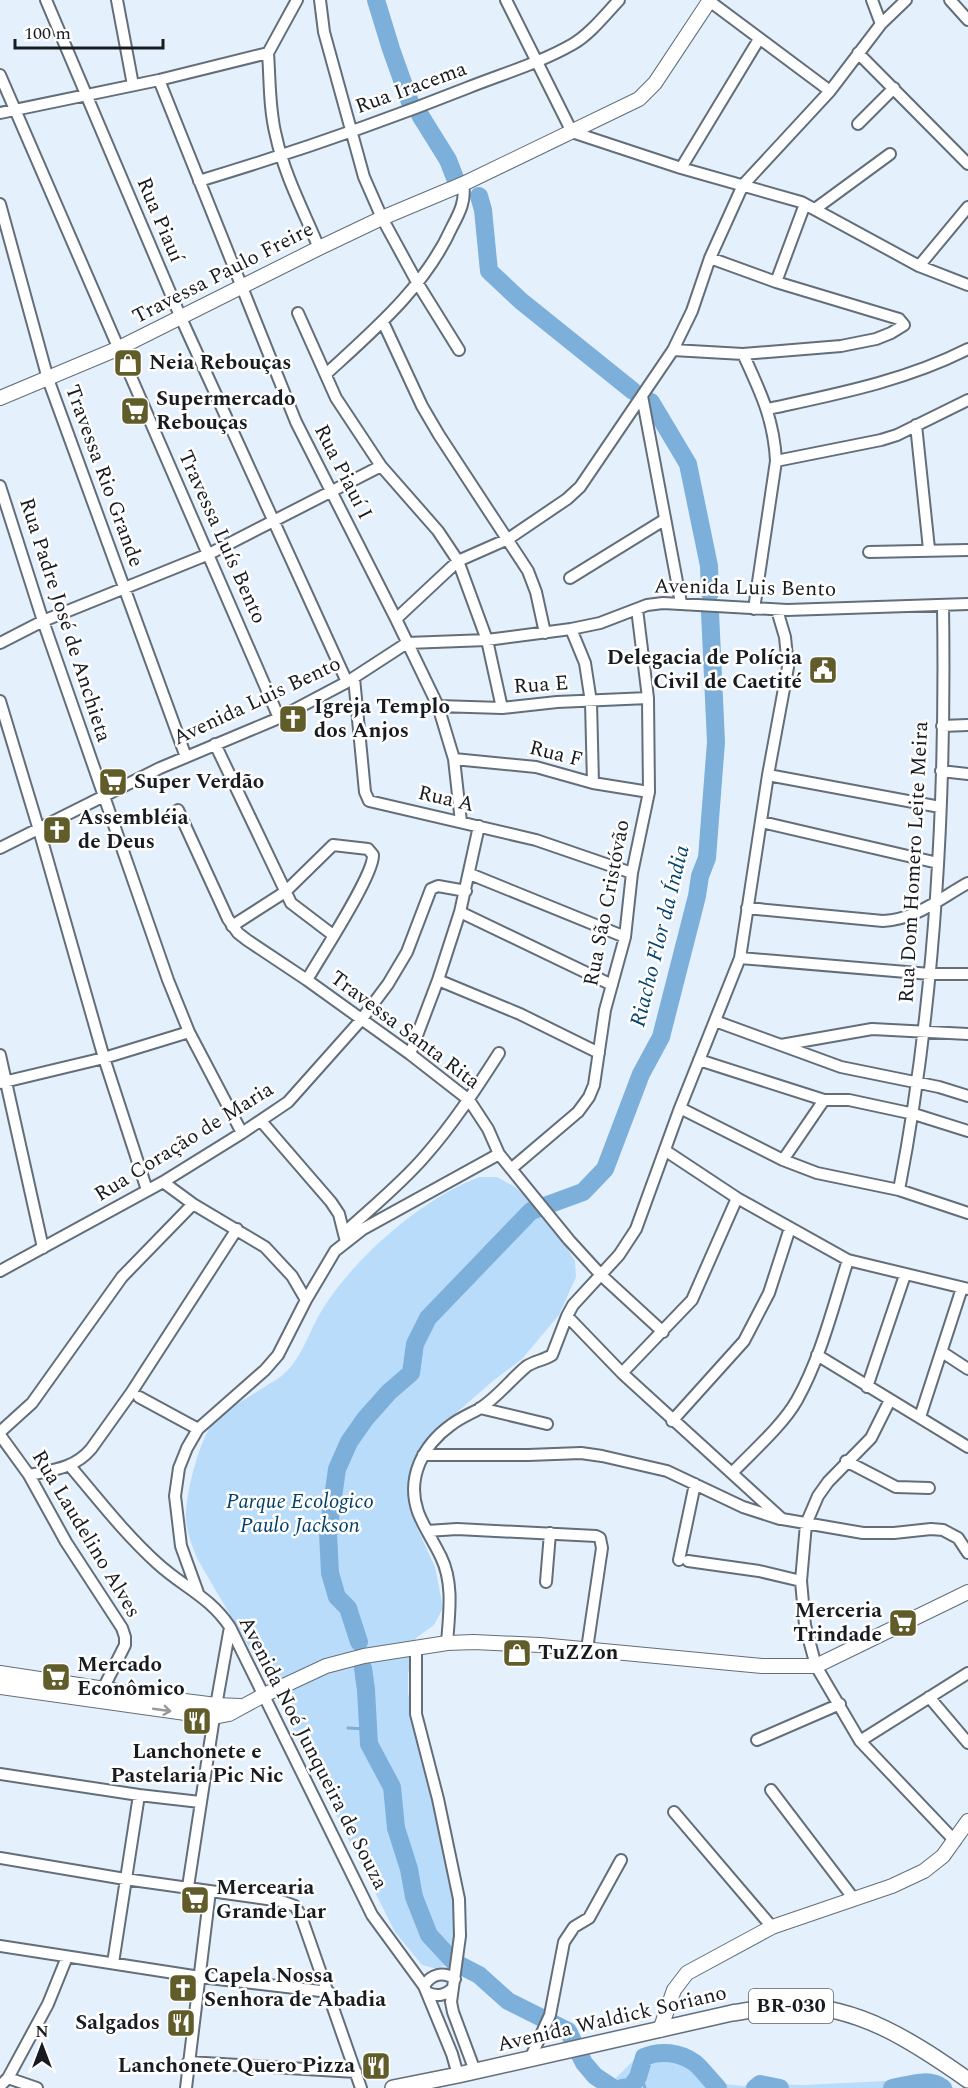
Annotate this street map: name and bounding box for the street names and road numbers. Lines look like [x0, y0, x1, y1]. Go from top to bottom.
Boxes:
street label: Rua Iracema [351, 53, 472, 123]
street label: Rua Piauí [128, 172, 193, 269]
street label: Travessa Paulo Freire [127, 213, 319, 333]
street label: Travessa Rio Grande [56, 380, 152, 572]
street label: Rua Piauí I [305, 419, 381, 525]
street label: Travessa Luís Bento [169, 445, 275, 629]
street label: Rua Padre José de Anchieta [10, 494, 120, 747]
street label: Avenida Luis Bento [654, 570, 836, 606]
street label: Avenida Luis Bento [168, 648, 346, 754]
street label: Rua E [513, 667, 569, 703]
street label: Rua Dom Homero Leite Meira [891, 720, 937, 1004]
street label: Rua F [526, 732, 586, 776]
street label: Rua A [415, 777, 478, 821]
street label: Rua São Cristóvão [575, 817, 639, 989]
street label: Travessa Santa Rita [323, 963, 488, 1098]
street label: Rua Coração de Maria [88, 1073, 281, 1210]
street label: Rua Laudelino Alves [23, 1444, 149, 1624]
street label: Avenida Noé Junqueira de Souza [230, 1611, 396, 1896]
street label: Avenida Waldick Soriano [494, 1977, 730, 2061]
road number: BR-030 [749, 1989, 833, 2023]

